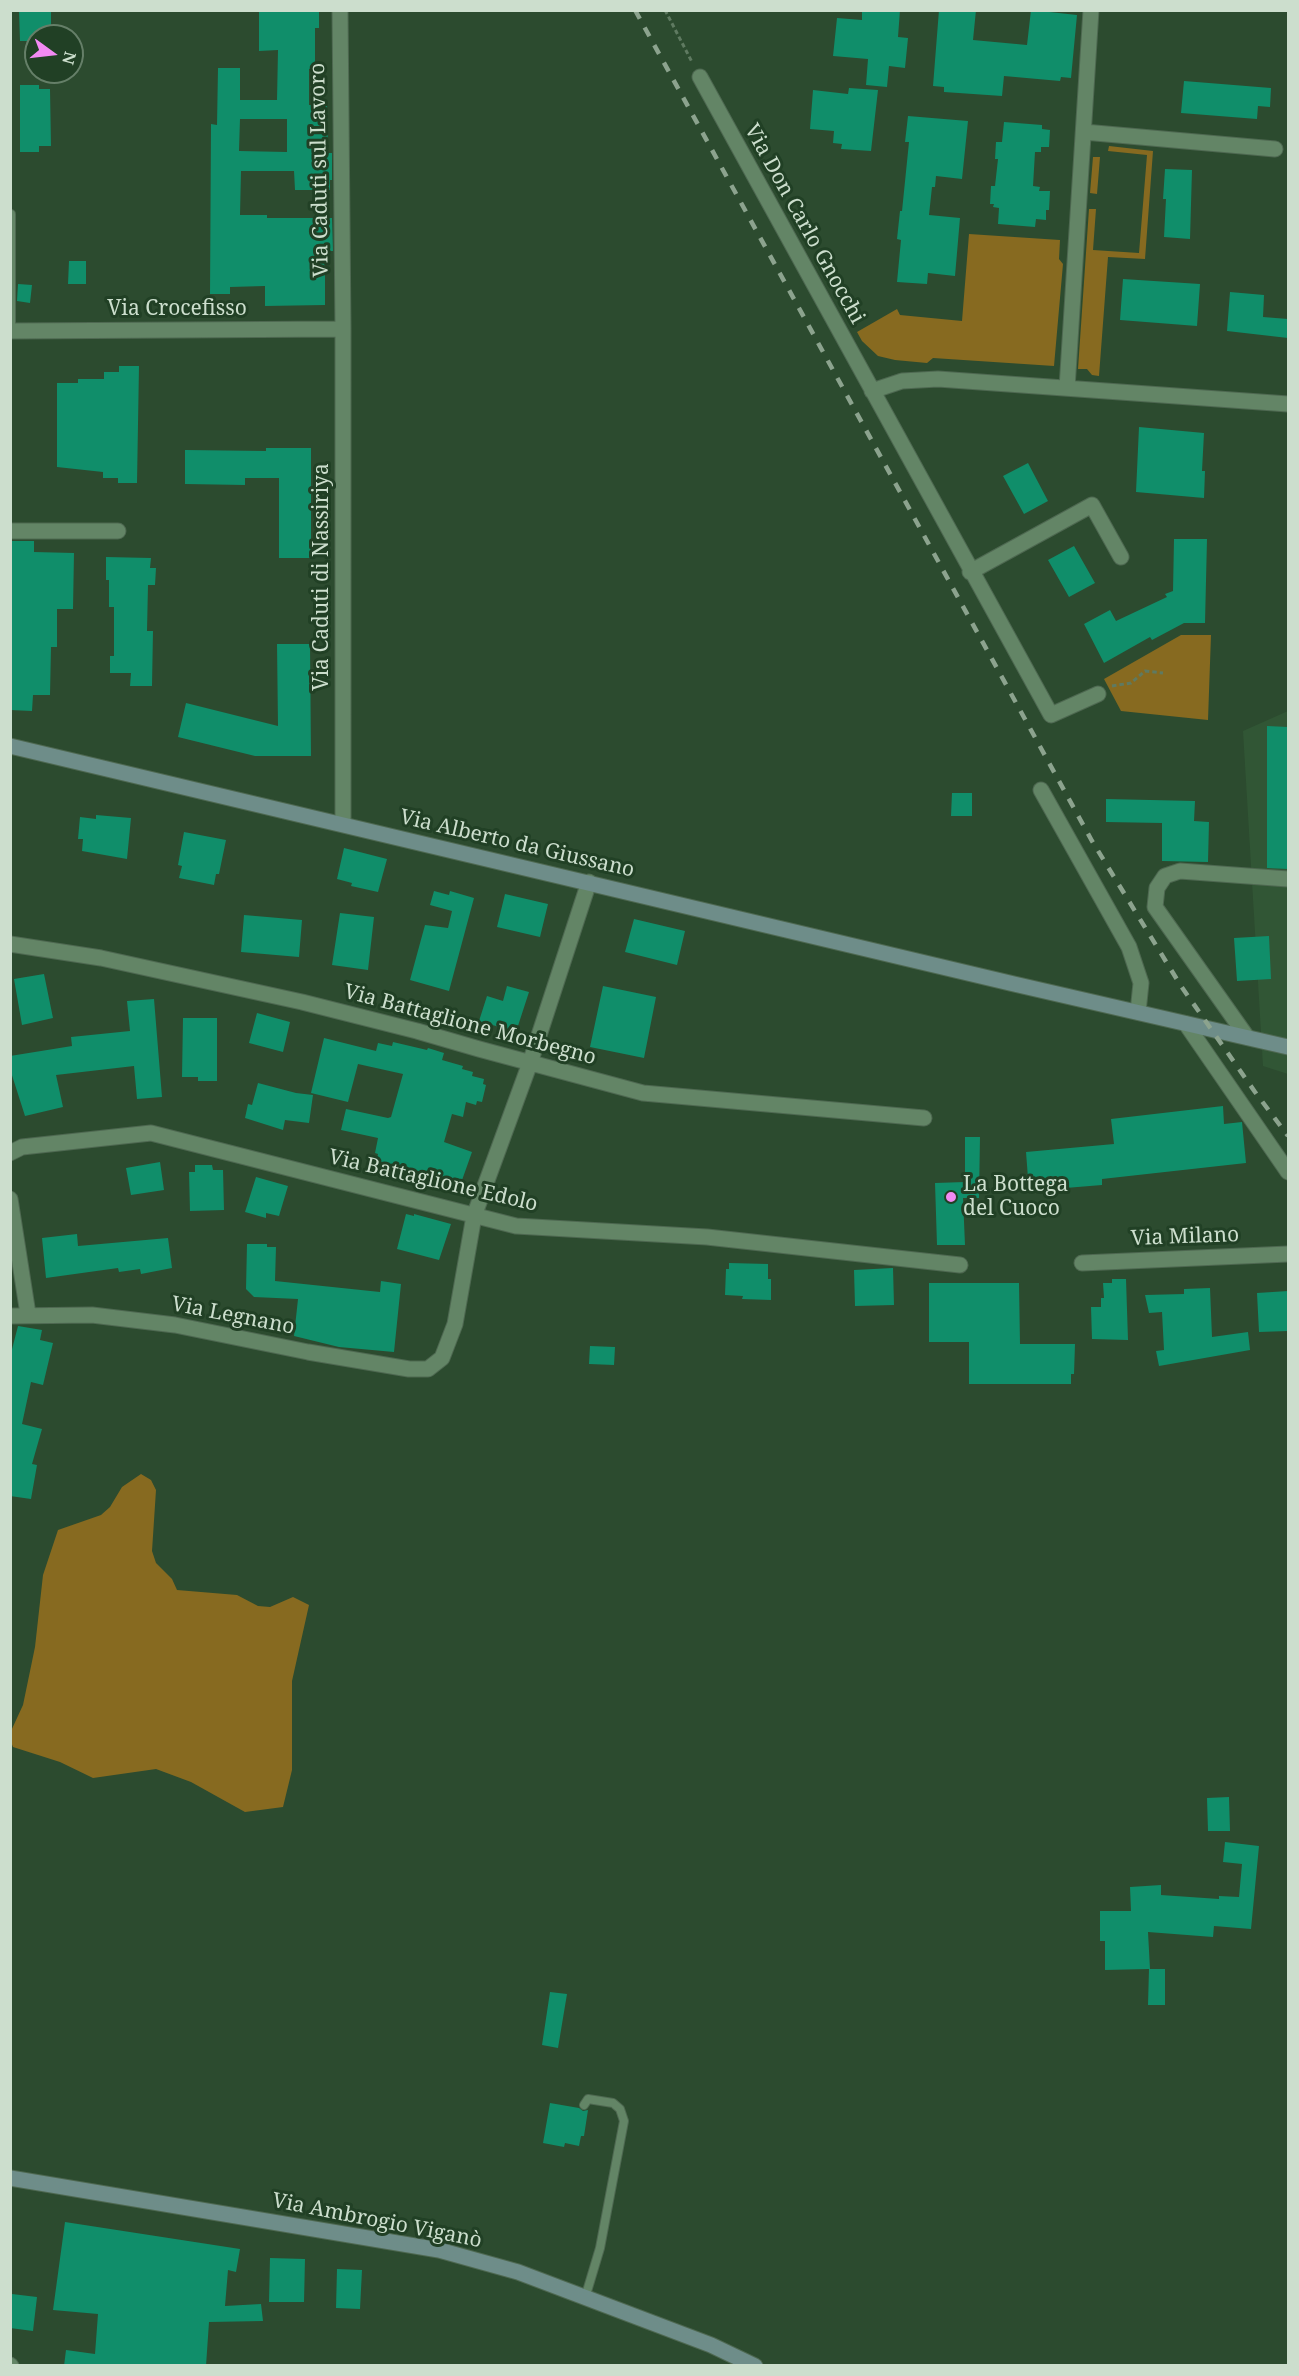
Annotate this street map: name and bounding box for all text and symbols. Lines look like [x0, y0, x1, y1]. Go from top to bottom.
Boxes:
north arrow [24, 24, 84, 84]
text: N [57, 49, 82, 67]
street label: Via Caduti sul Lavoro [306, 62, 334, 278]
street label: Via Don Carlo Gnocchi [739, 120, 869, 328]
street label: Via Crocefisso [107, 296, 247, 322]
street label: Via Caduti di Nassiriya [309, 463, 335, 691]
street label: Via Alberto da Giussano [397, 805, 637, 883]
street label: Via Battaglione Morbegno [341, 979, 599, 1071]
street label: Via Battaglione Edolo [326, 1145, 540, 1217]
place label: La Bottega del Cuoco [963, 1172, 1068, 1222]
marker: La Bottega del Cuoco [944, 1190, 958, 1204]
street label: Via Milano [1130, 1223, 1240, 1251]
street label: Via Legnano [169, 1292, 297, 1340]
street label: Via Ambrogio Viganò [270, 2188, 484, 2254]

